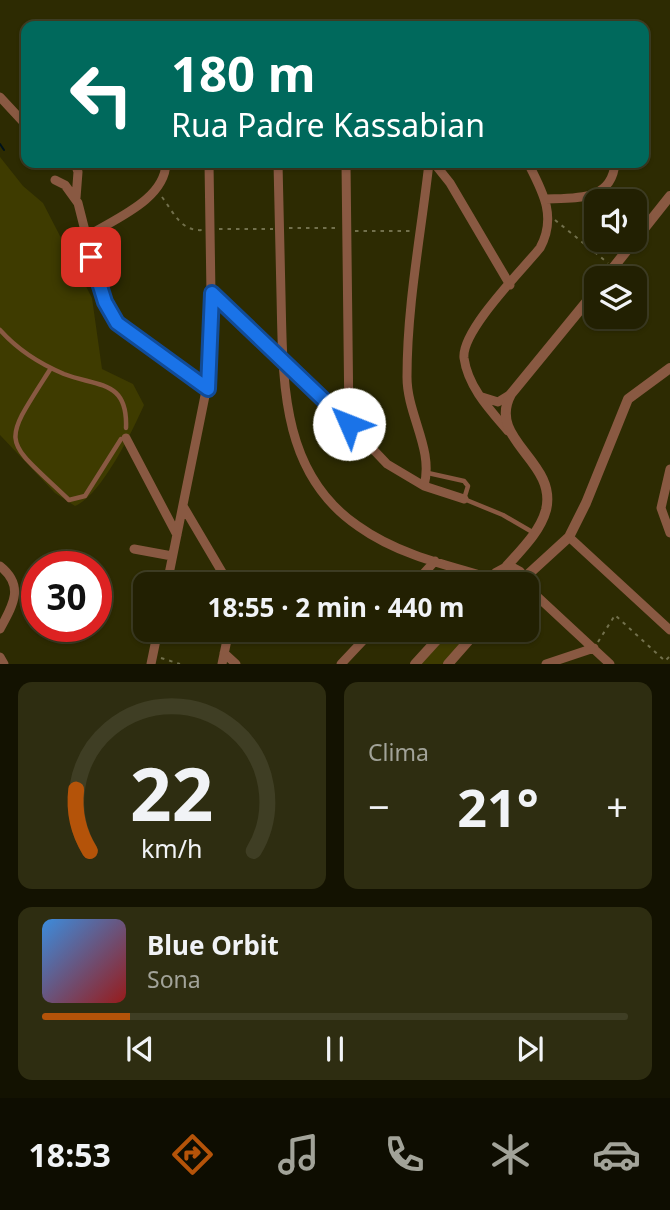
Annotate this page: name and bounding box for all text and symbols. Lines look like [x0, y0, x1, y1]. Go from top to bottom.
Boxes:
text: 180 m [171, 40, 316, 106]
icon: left [56, 49, 147, 140]
text: Rua Padre Kassabian [171, 103, 485, 146]
map controls [584, 189, 647, 329]
button: sound [584, 189, 647, 252]
pin [61, 227, 121, 287]
icon: arrive [72, 238, 110, 276]
button: layers [584, 266, 647, 329]
position arrow [312, 387, 386, 461]
speed limit sign: 30 [21, 551, 112, 642]
text: 18:55 · 2 min · 440 m [208, 589, 464, 625]
text: Clima [368, 736, 429, 768]
text: 22 [130, 744, 214, 843]
text: 21° [457, 771, 539, 842]
text: − [368, 780, 390, 832]
text: + [606, 780, 628, 832]
text: km/h [141, 831, 203, 865]
text: Blue Orbit [147, 927, 279, 963]
text: Sona [147, 963, 201, 995]
icon: previous [121, 1030, 159, 1068]
icon: pause [316, 1030, 354, 1068]
icon: next [511, 1030, 549, 1068]
icon: directions [168, 1130, 217, 1179]
icon: music [274, 1130, 323, 1179]
icon: phone [380, 1130, 429, 1179]
icon: climate [486, 1130, 535, 1179]
icon: car [592, 1130, 641, 1179]
text: 18:53 [29, 1133, 111, 1176]

